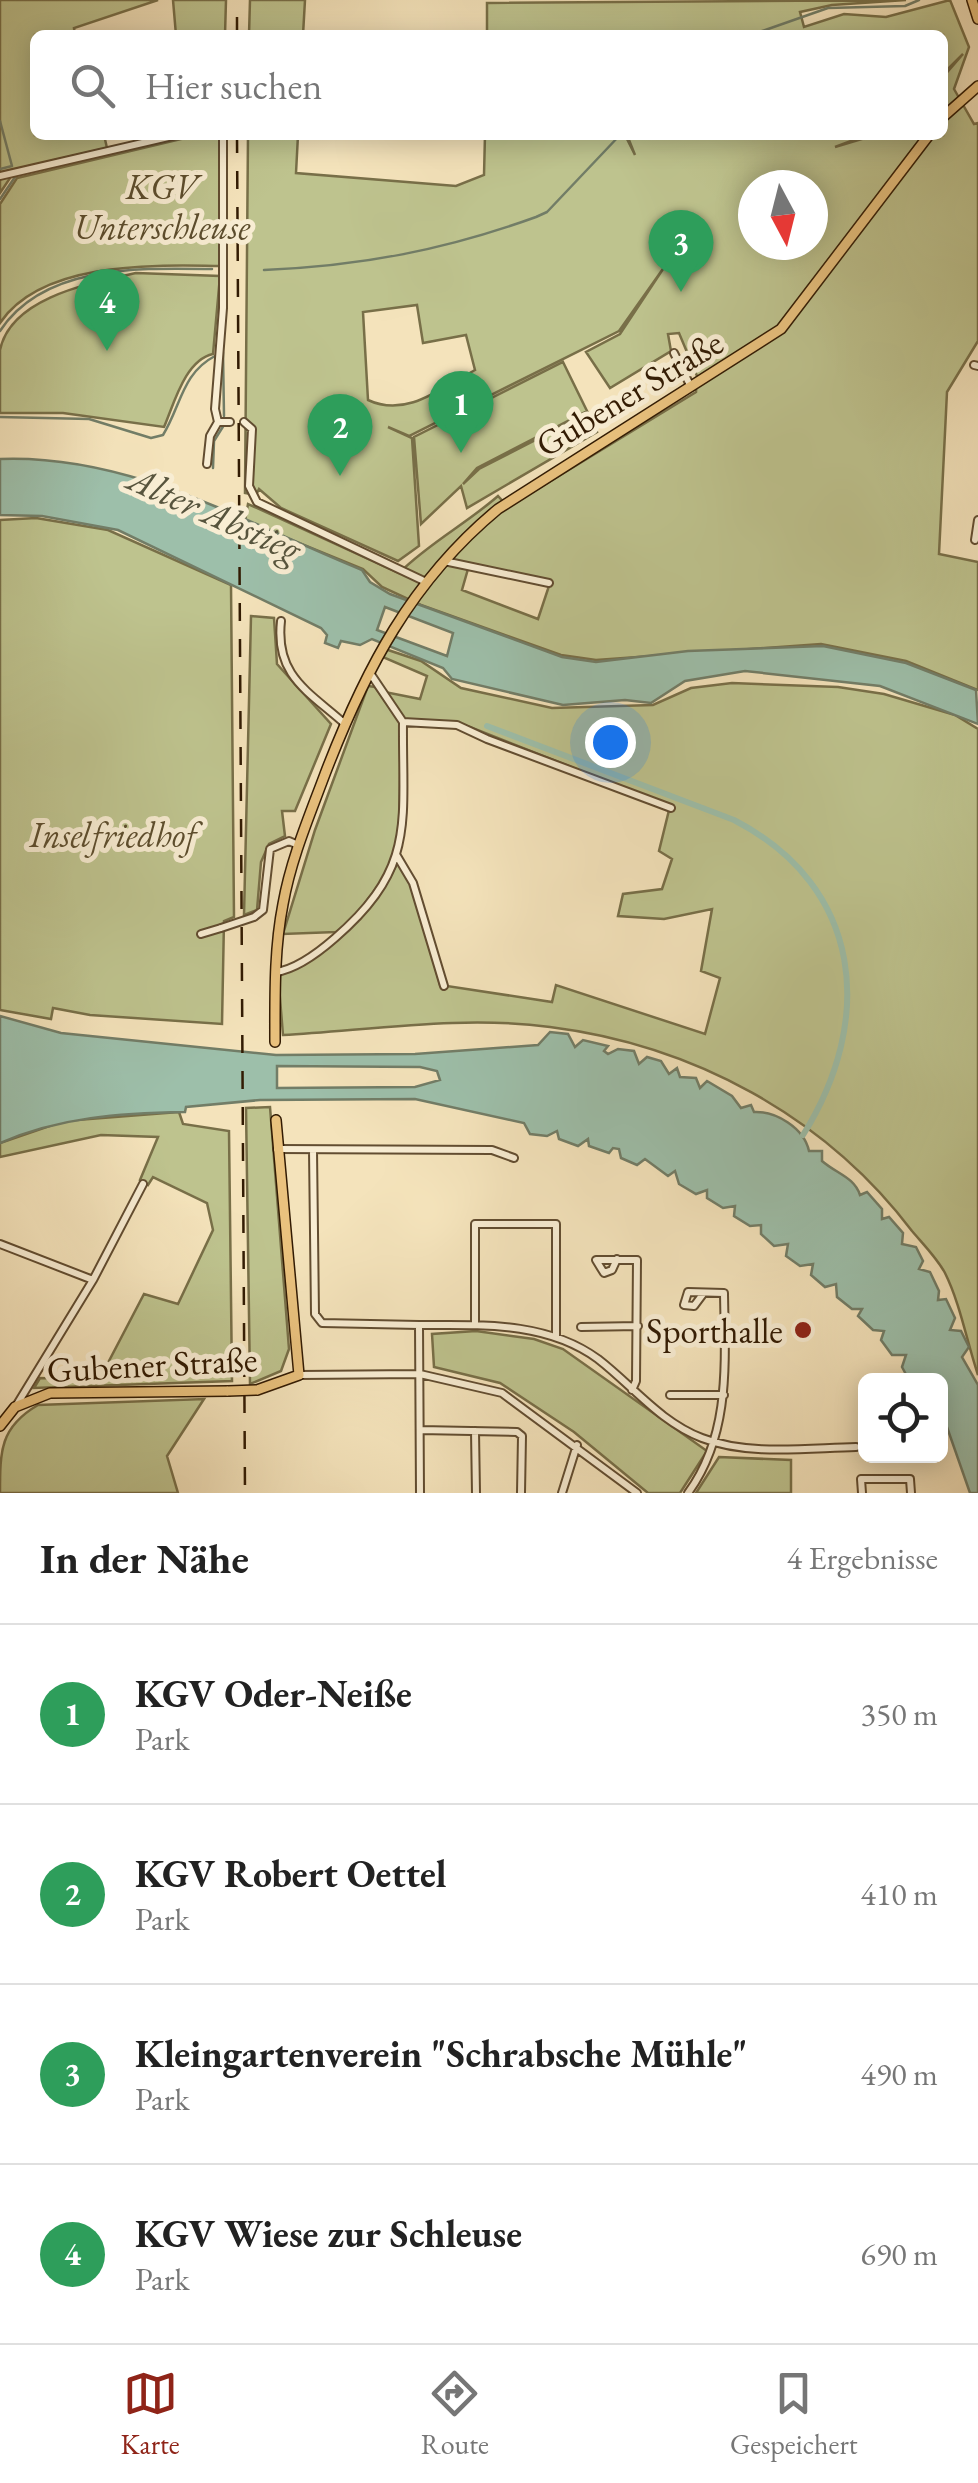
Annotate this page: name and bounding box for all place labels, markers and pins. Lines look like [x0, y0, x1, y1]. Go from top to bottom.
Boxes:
pin: 3 [648, 210, 714, 292]
pin: 4 [74, 268, 140, 351]
pin: 1 [428, 370, 494, 453]
pin: 2 [308, 394, 372, 476]
place label: Sporthalle [646, 1308, 783, 1353]
marker: Sporthalle [792, 1319, 814, 1341]

